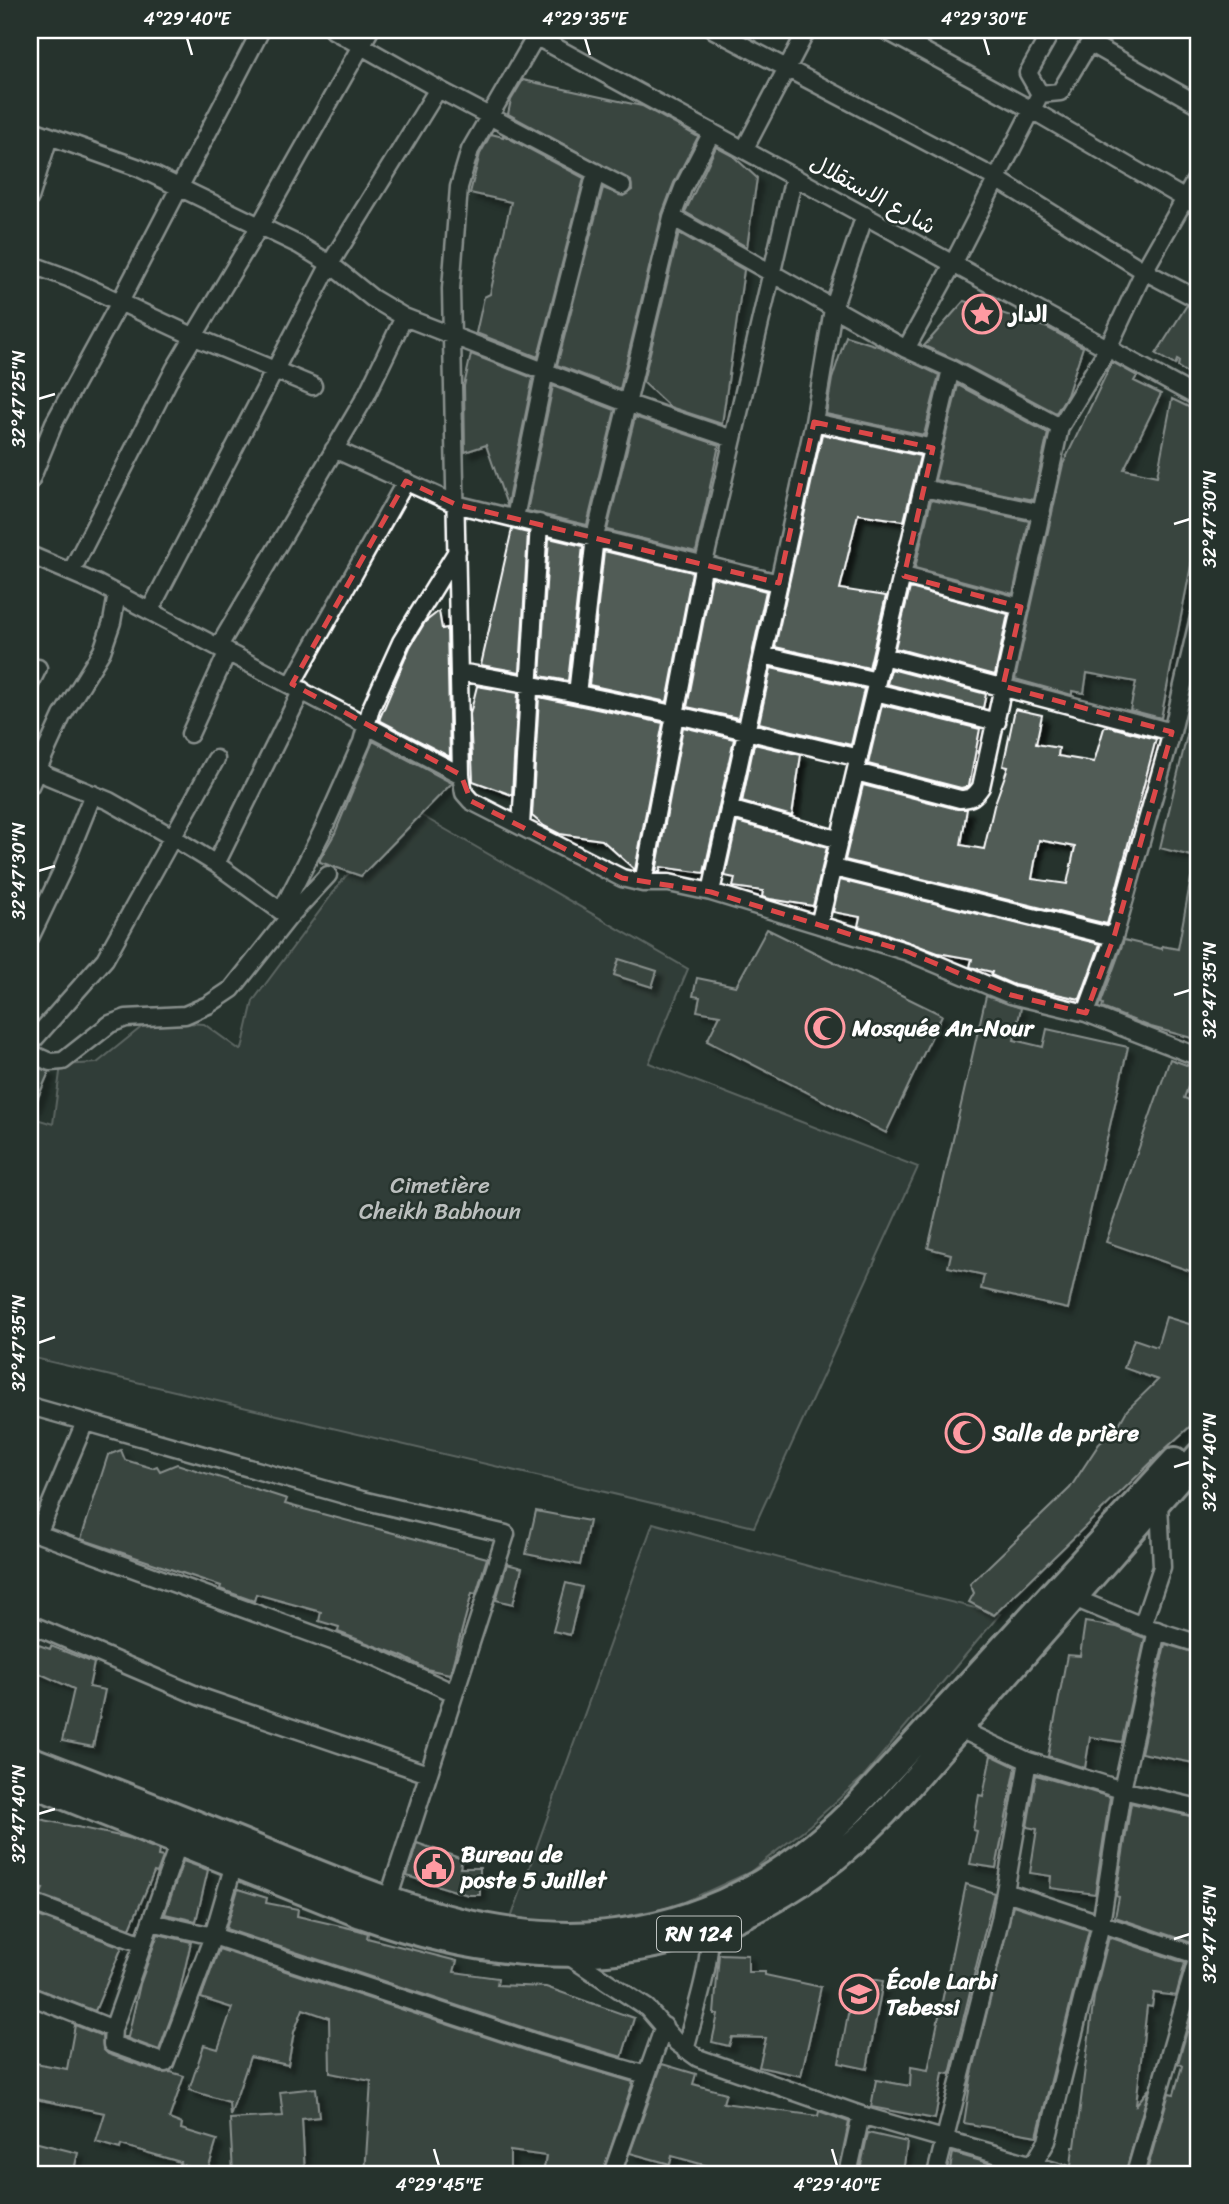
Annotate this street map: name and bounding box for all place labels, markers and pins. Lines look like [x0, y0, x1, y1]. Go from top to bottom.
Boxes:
place icon: الدار [961, 293, 1003, 335]
place label: الدار [1007, 294, 1047, 335]
mosque icon: Mosquée An-Nour [804, 1007, 846, 1049]
place label: Mosquée An-Nour [851, 1008, 1036, 1049]
mosque icon: Salle de prière [944, 1412, 986, 1454]
place label: Salle de prière [991, 1413, 1139, 1454]
place label: Bureau de poste 5 Juillet [459, 1834, 608, 1901]
public building icon: Bureau de poste 5 Juillet [413, 1846, 455, 1888]
place label: École Larbi Tebessi [886, 1961, 999, 2028]
school or university icon: École Larbi Tebessi [838, 1973, 880, 2015]

